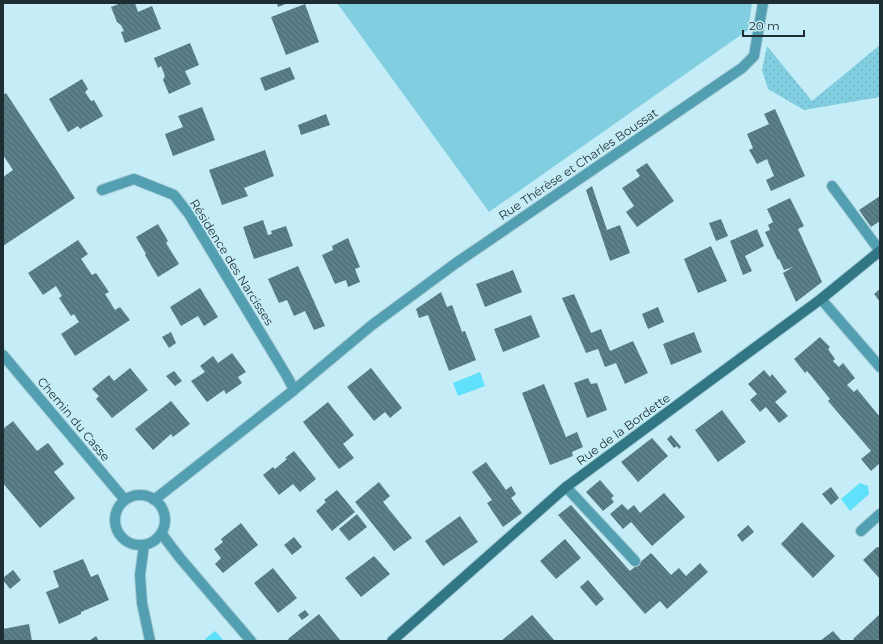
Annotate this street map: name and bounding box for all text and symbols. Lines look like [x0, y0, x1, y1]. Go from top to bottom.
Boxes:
scale bar [743, 12, 804, 38]
text: 20 m [749, 18, 780, 33]
street label: Rue Thérèse et Charles Boussat [495, 105, 661, 223]
street label: Résidence des Narcisses [187, 196, 277, 328]
street label: Chemin du Casse [35, 374, 113, 464]
street label: Rue de la Bordette [573, 390, 673, 468]

